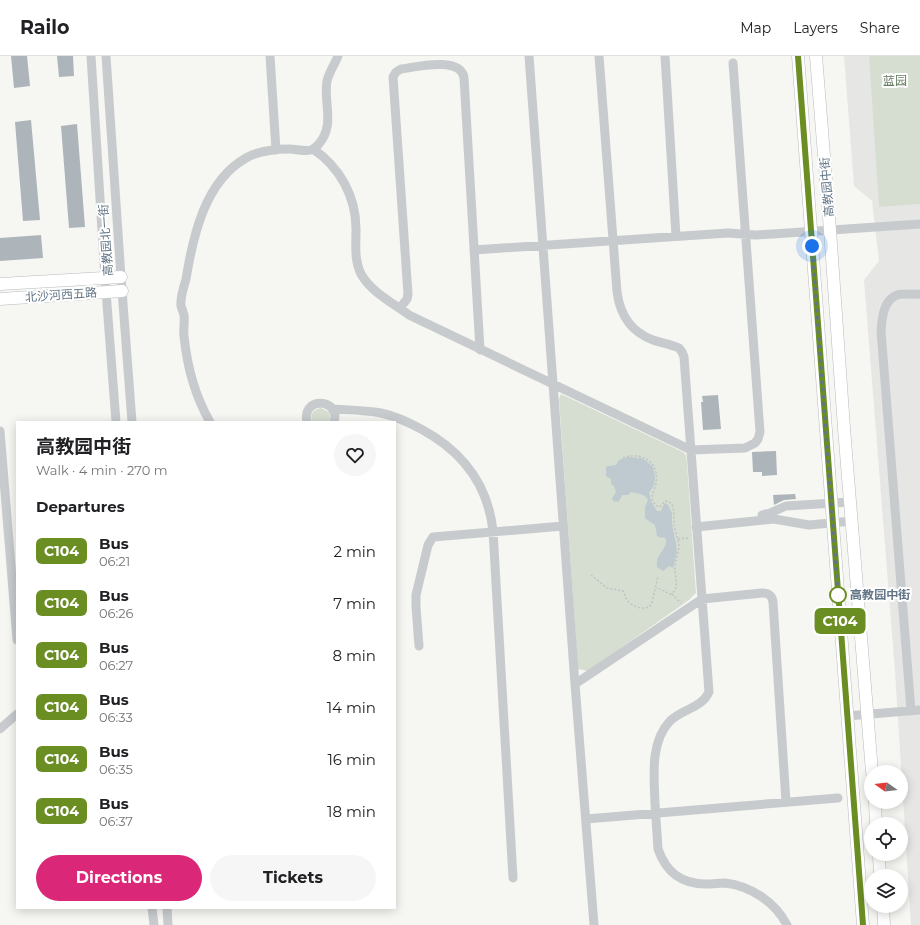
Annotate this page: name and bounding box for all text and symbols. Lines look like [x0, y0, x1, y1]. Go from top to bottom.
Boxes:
text: Railo [20, 16, 69, 39]
text: Map [740, 19, 771, 37]
text: Layers [793, 19, 838, 37]
text: Share [860, 19, 900, 37]
park label: 蓝园 [883, 73, 907, 88]
street label: 高教园中街 [816, 156, 837, 218]
street label: 高教园北一街 [96, 204, 115, 276]
your location [802, 236, 822, 256]
street label: 北沙河西五路 [25, 285, 97, 304]
button: heart [334, 434, 376, 476]
text: 高教园中街 [36, 435, 131, 458]
text: Walk · 4 min · 270 m [36, 462, 167, 478]
text: Departures [36, 497, 125, 516]
text: Bus [99, 534, 129, 553]
text: C104 [44, 542, 79, 560]
text: 2 min [333, 542, 376, 561]
text: 06:21 [99, 553, 130, 569]
text: Bus [99, 586, 129, 605]
marker: 高教园中街 [829, 586, 847, 604]
place label: 高教园中街 [850, 587, 910, 602]
text: C104 [44, 594, 79, 612]
text: 7 min [333, 594, 376, 613]
text: 06:26 [99, 605, 133, 621]
line badge: C104 [812, 608, 868, 634]
text: C104 [823, 612, 857, 630]
text: Bus [99, 638, 129, 657]
text: C104 [44, 646, 79, 664]
text: 8 min [332, 646, 376, 665]
text: 06:27 [99, 657, 133, 673]
text: Bus [99, 690, 129, 709]
text: C104 [44, 698, 79, 716]
text: 14 min [327, 698, 376, 717]
text: 06:33 [99, 709, 133, 725]
text: Bus [99, 742, 129, 761]
text: C104 [44, 750, 79, 768]
text: 16 min [327, 750, 376, 769]
text: 06:35 [99, 761, 133, 777]
north arrow [864, 765, 908, 809]
map controls [864, 765, 908, 913]
text: Bus [99, 794, 129, 813]
text: C104 [44, 802, 79, 820]
text: 18 min [327, 802, 376, 821]
text: 06:37 [99, 813, 133, 829]
button: locate [864, 817, 908, 861]
button: Directions [36, 855, 202, 901]
button: Tickets [210, 855, 376, 901]
button: layers [864, 869, 908, 913]

